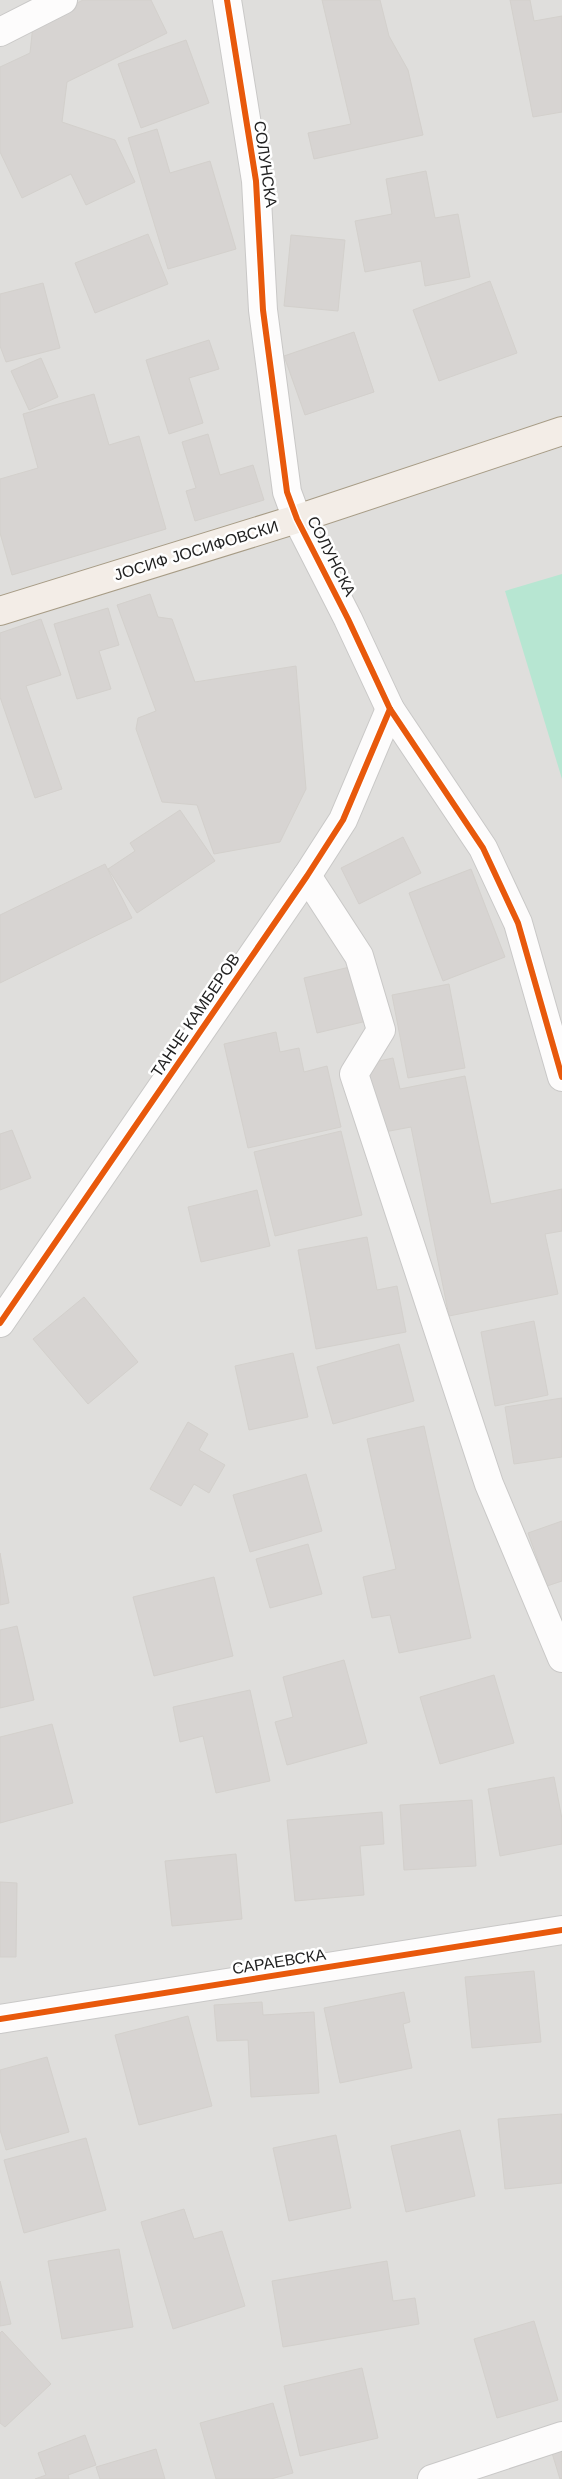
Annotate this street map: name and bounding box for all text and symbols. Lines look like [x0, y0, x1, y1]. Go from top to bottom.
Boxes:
street label: СОЛУНСКА [251, 120, 280, 209]
street label: СОЛУНСКА [304, 514, 359, 599]
street label: ЈОСИФ ЈОСИФОВСКИ [112, 517, 280, 584]
street label: ТАНЧЕ КАМБЕРОВ [148, 950, 243, 1080]
street label: САРАЕВСКА [231, 1946, 327, 1977]

